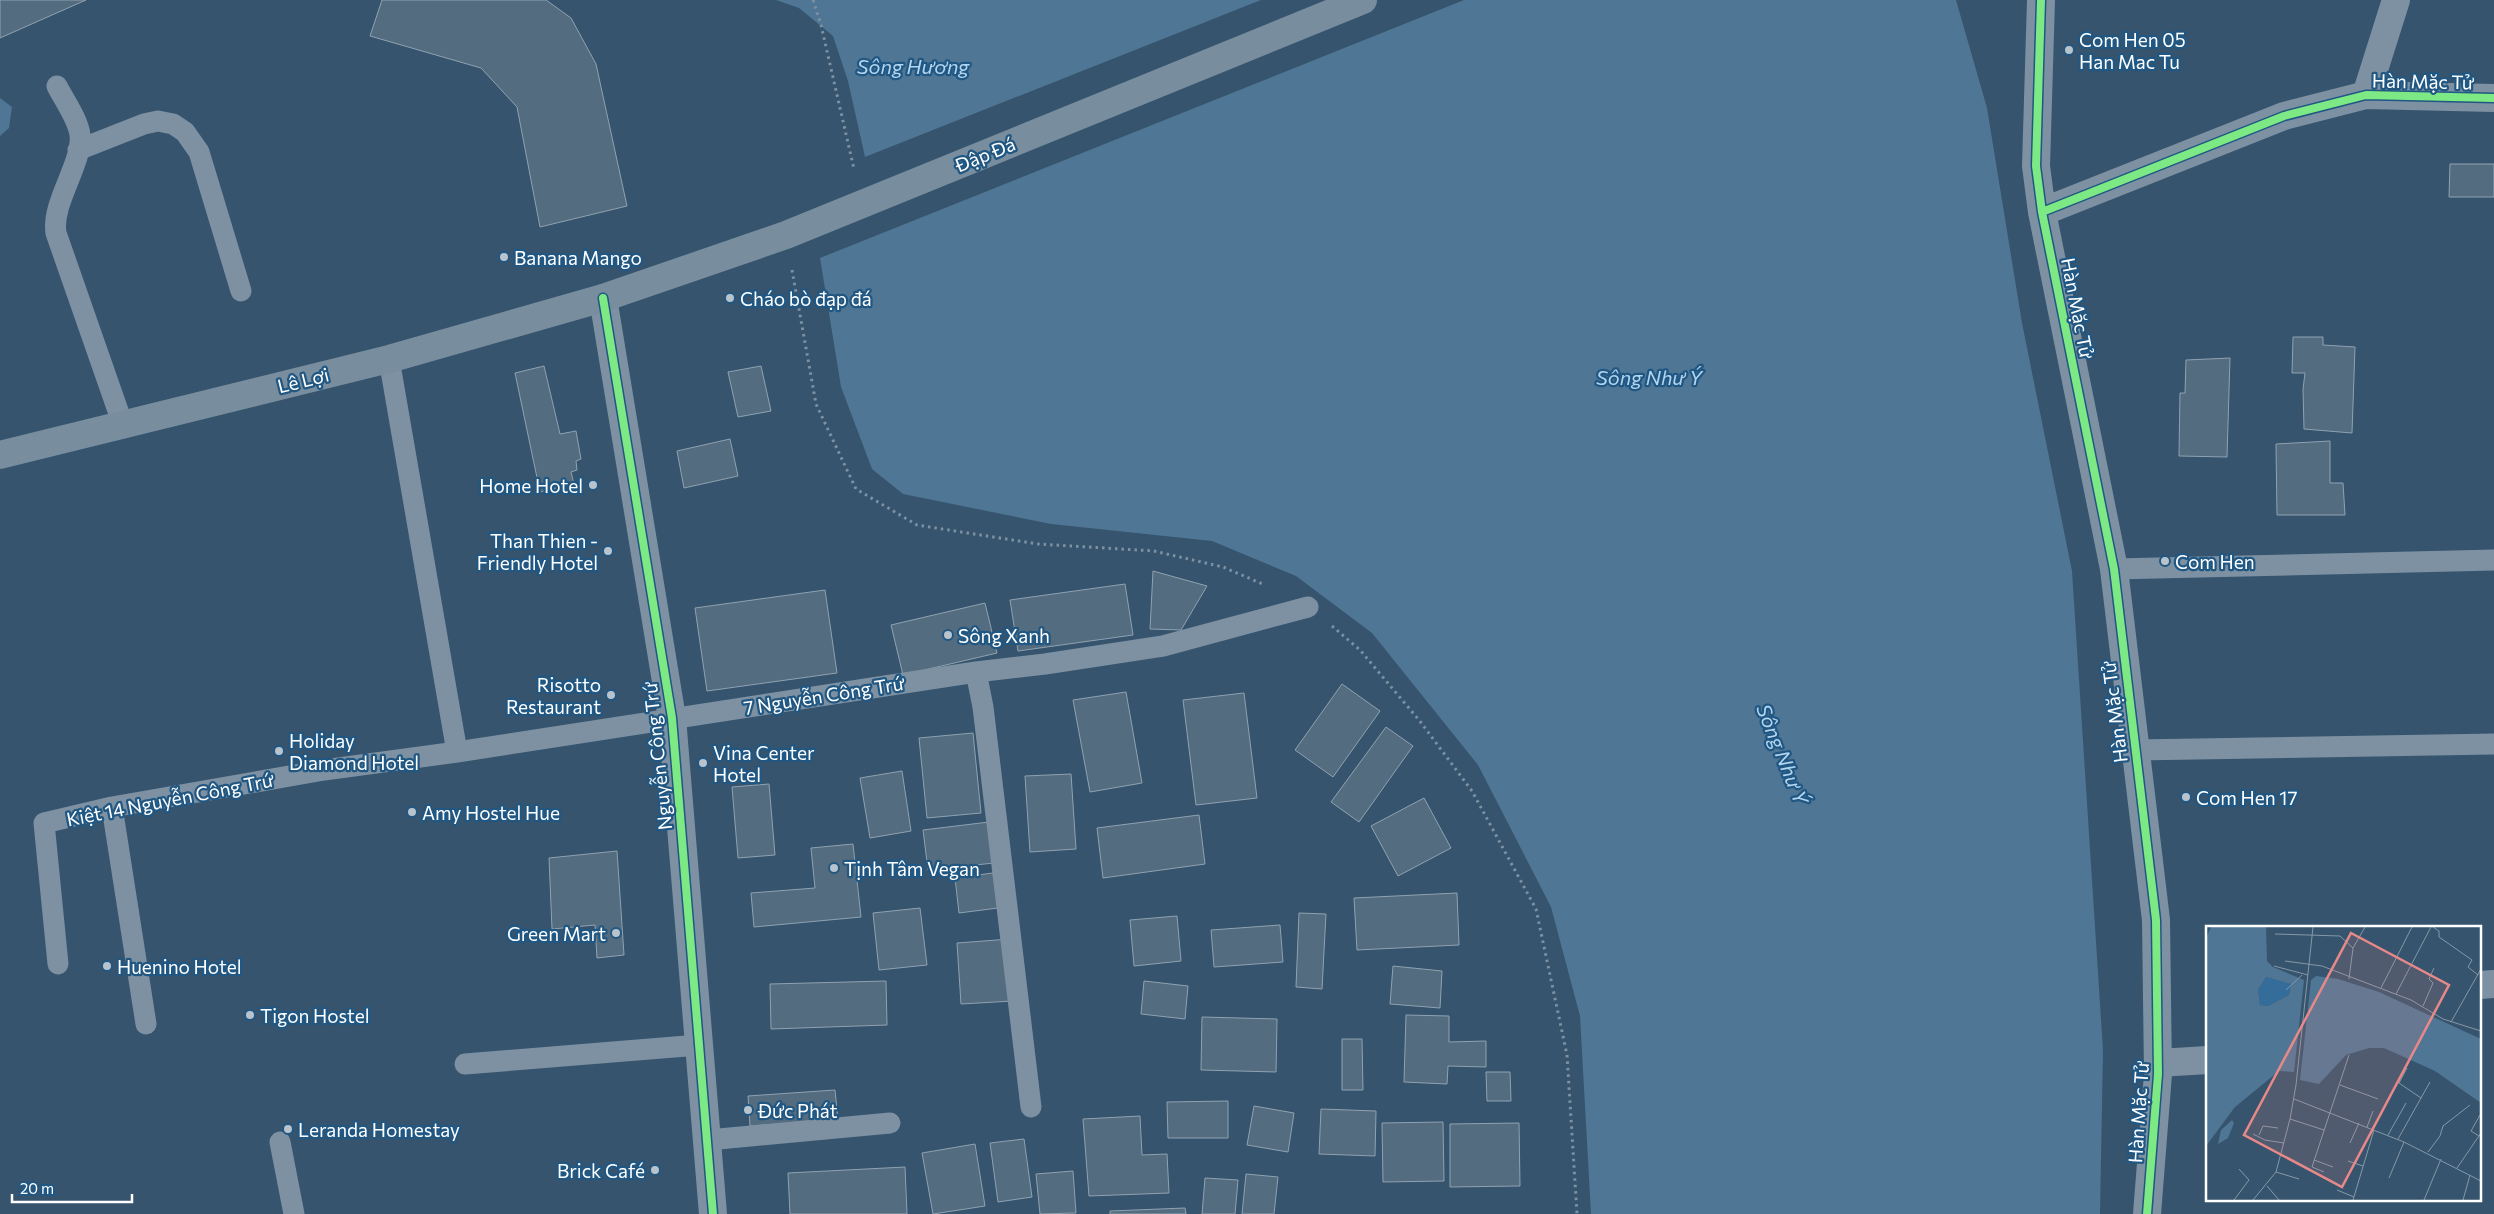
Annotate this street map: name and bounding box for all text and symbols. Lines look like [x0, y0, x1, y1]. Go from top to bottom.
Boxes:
place label: Com Hen 05 Han Mac Tu [2079, 28, 2186, 73]
marker: Com Hen 05 Han Mac Tu [2063, 44, 2075, 56]
water label: Sông Hương [857, 54, 970, 78]
street label: Hàn Mặc Tử [2372, 69, 2475, 93]
street label: Đập Đá [951, 132, 1018, 177]
place label: Banana Mango [514, 246, 642, 269]
marker: Banana Mango [498, 251, 510, 263]
street label: Hàn Mặc Tử [2057, 256, 2099, 361]
place label: Cháo bò đạp đá [740, 287, 872, 310]
marker: Cháo bò đạp đá [724, 292, 736, 304]
street label: Lê Lợi [275, 363, 331, 397]
water label: Sông Như Ý [1596, 365, 1704, 389]
place label: Home Hotel [479, 474, 583, 497]
marker: Home Hotel [587, 479, 599, 491]
place label: Than Thien - Friendly Hotel [477, 529, 598, 574]
marker: Than Thien - Friendly Hotel [602, 545, 614, 557]
place label: Com Hen [2175, 550, 2255, 573]
marker: Com Hen [2159, 555, 2171, 567]
place label: Sông Xanh [958, 624, 1050, 647]
marker: Sông Xanh [942, 629, 954, 641]
street label: Hàn Mặc Tử [2096, 659, 2132, 764]
street label: 7 Nguyễn Công Trứ [742, 671, 907, 719]
place label: Risotto Restaurant [506, 673, 601, 718]
street label: Nguyễn Công Trứ [638, 680, 676, 831]
marker: Risotto Restaurant [605, 689, 617, 701]
water label: Sông Như Ý [1752, 700, 1815, 809]
place label: Holiday Diamond Hotel [289, 729, 419, 774]
place label: Vina Center Hotel [713, 741, 815, 786]
marker: Holiday Diamond Hotel [273, 745, 285, 757]
marker: Vina Center Hotel [697, 757, 709, 769]
street label: Kiệt 14 Nguyễn Công Trứ [64, 767, 277, 830]
place label: Com Hen 17 [2196, 786, 2298, 809]
marker: Com Hen 17 [2180, 791, 2192, 803]
place label: Amy Hostel Hue [422, 801, 560, 824]
marker: Amy Hostel Hue [406, 806, 418, 818]
place label: Tịnh Tâm Vegan [844, 857, 980, 880]
marker: Tịnh Tâm Vegan [828, 862, 840, 874]
place label: Green Mart [507, 922, 606, 945]
inset map [2206, 926, 2482, 1202]
marker: Green Mart [610, 927, 622, 939]
place label: Huenino Hotel [117, 955, 241, 978]
marker: Huenino Hotel [101, 960, 113, 972]
place label: Tigon Hostel [260, 1004, 370, 1027]
marker: Tigon Hostel [244, 1009, 256, 1021]
street label: Hàn Mặc Tử [2123, 1059, 2153, 1164]
place label: Đức Phát [757, 1099, 838, 1122]
marker: Đức Phát [742, 1104, 754, 1116]
place label: Leranda Homestay [298, 1118, 460, 1141]
marker: Leranda Homestay [282, 1123, 294, 1135]
place label: Brick Café [557, 1159, 645, 1182]
marker: Brick Café [649, 1164, 661, 1176]
scale bar [12, 1172, 132, 1204]
text: 20 m [20, 1179, 54, 1197]

